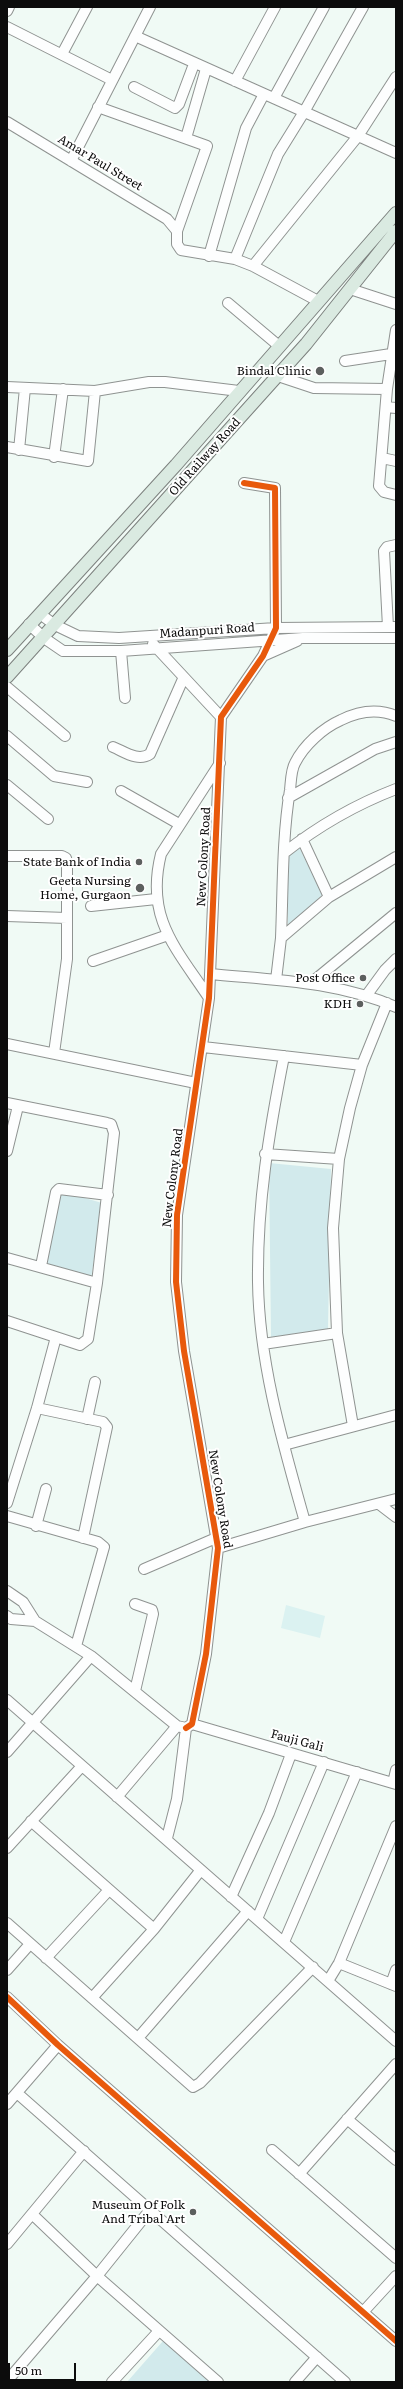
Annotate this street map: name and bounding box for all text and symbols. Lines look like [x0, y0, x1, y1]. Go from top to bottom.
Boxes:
street label: Amar Paul Street [55, 132, 145, 194]
place label: Bindal Clinic [237, 364, 311, 378]
marker: Bindal Clinic [314, 365, 326, 377]
street label: Old Railway Road [166, 415, 244, 499]
street label: Madanpuri Road [159, 620, 255, 642]
street label: New Colony Road [194, 807, 214, 907]
place label: State Bank of India [23, 855, 131, 869]
marker: State Bank of India [134, 857, 144, 867]
place label: Geeta Nursing Home, Gurgaon [40, 874, 131, 902]
marker: Geeta Nursing Home, Gurgaon [134, 882, 146, 894]
place label: Post Office [295, 971, 355, 985]
marker: Post Office [358, 973, 368, 983]
place label: KDH [324, 997, 352, 1011]
marker: KDH [355, 999, 365, 1009]
street label: New Colony Road [160, 1127, 186, 1229]
street label: New Colony Road [205, 1448, 235, 1550]
street label: Fauji Gali [269, 1727, 325, 1755]
place label: Museum Of Folk And Tribal Art [91, 2198, 185, 2226]
marker: Museum Of Folk And Tribal Art [188, 2207, 198, 2217]
scale bar [10, 2355, 78, 2381]
text: 50 m [15, 2361, 42, 2379]

